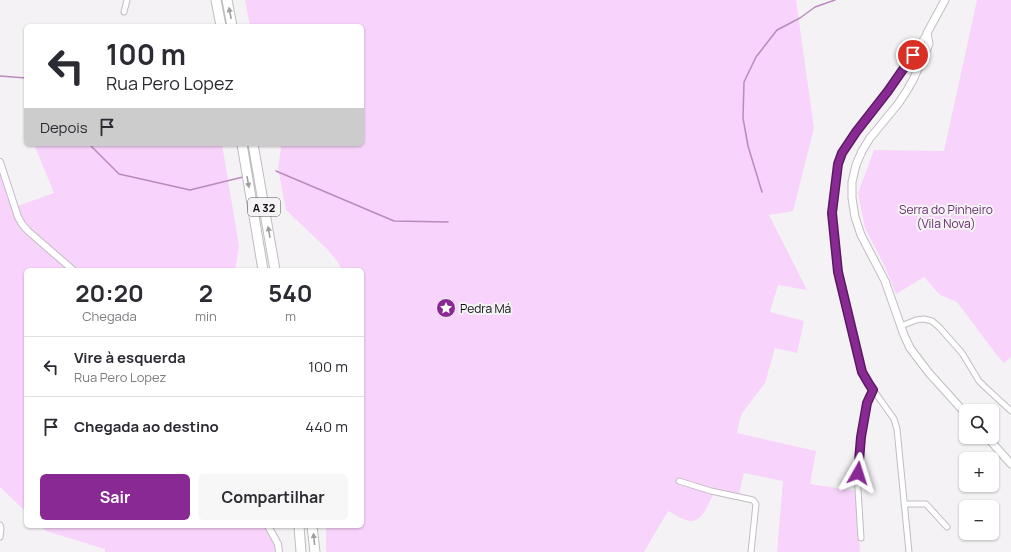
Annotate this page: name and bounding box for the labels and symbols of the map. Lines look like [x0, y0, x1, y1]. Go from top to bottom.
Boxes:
one-way arrow [226, 7, 232, 19]
pin [896, 38, 930, 72]
one-way arrow [245, 176, 251, 189]
road number: A 32 [248, 198, 280, 216]
park label: Serra do Pinheiro (Vila Nova) [899, 201, 993, 232]
one-way arrow [265, 225, 271, 238]
place icon: Pedra Má [435, 297, 457, 319]
place label: Pedra Má [460, 300, 511, 317]
position arrow [837, 452, 879, 494]
one-way arrow [311, 533, 317, 545]

